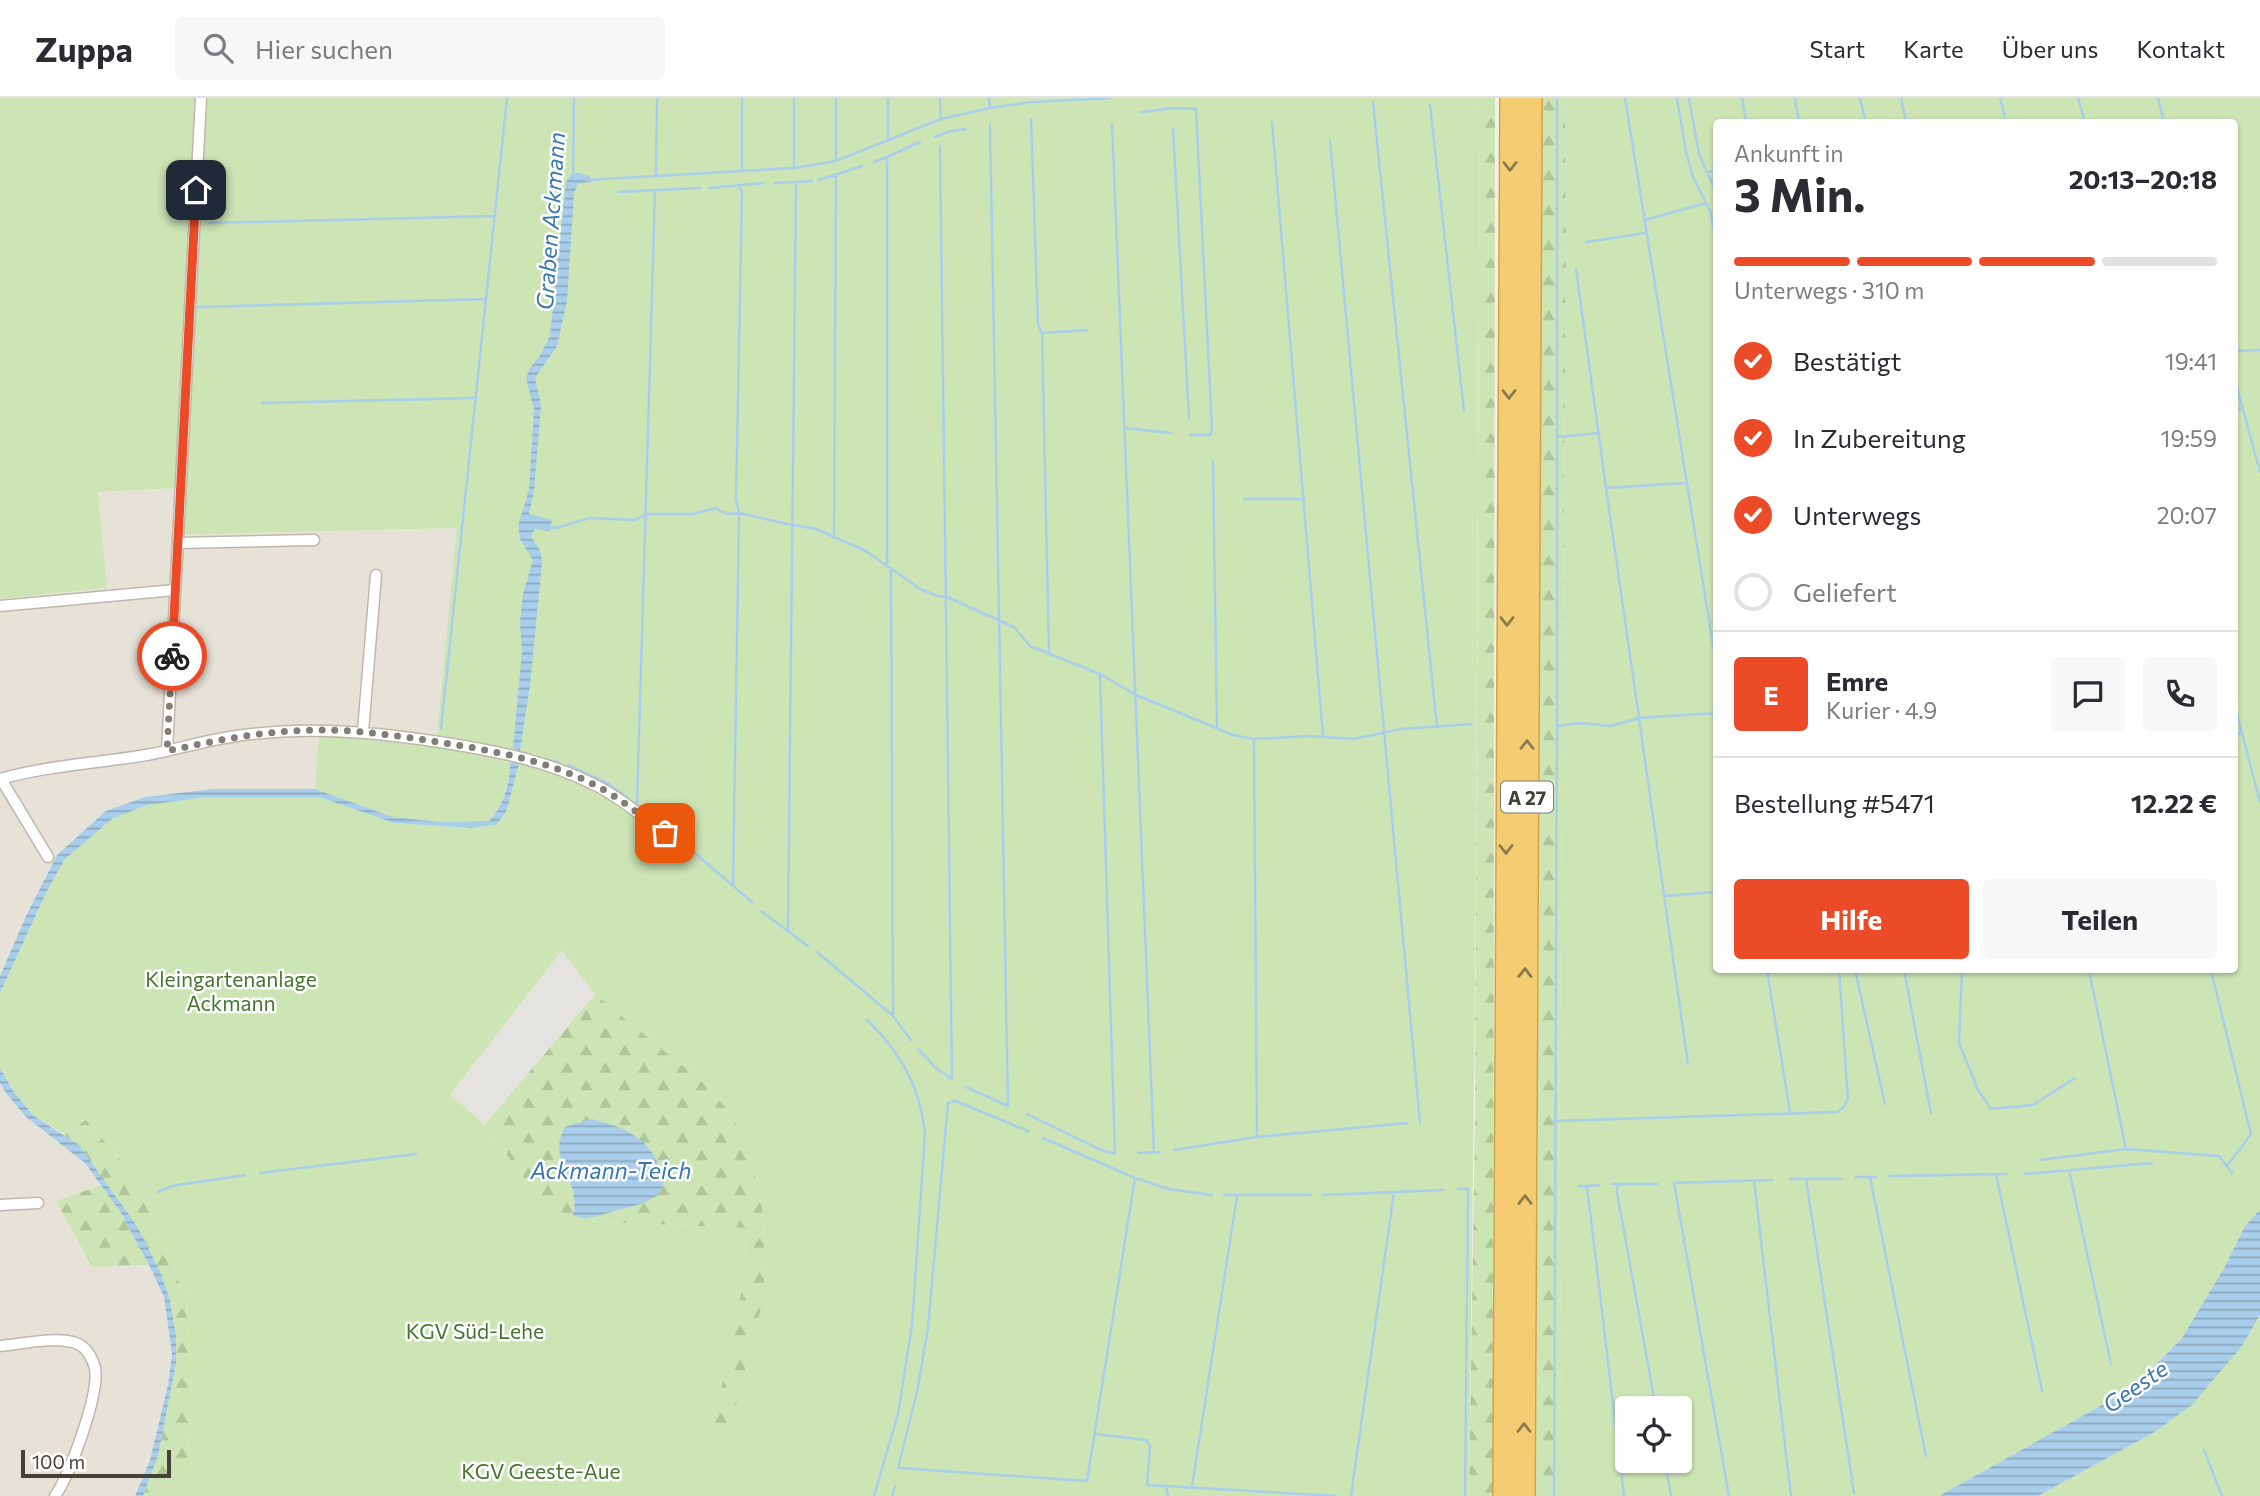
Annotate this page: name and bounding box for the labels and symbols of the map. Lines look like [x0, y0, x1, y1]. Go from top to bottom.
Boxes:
water label: Graben Ackmann [530, 131, 570, 311]
pin [166, 160, 226, 220]
one-way arrow [1502, 161, 1518, 172]
one-way arrow [1501, 388, 1516, 399]
one-way arrow [1499, 616, 1515, 627]
courier [137, 621, 207, 691]
one-way arrow [1519, 740, 1535, 750]
road number: A 27 [1501, 782, 1553, 812]
pin [635, 803, 695, 863]
one-way arrow [1498, 844, 1514, 854]
park label: Kleingartenanlage Ackmann [145, 966, 317, 1015]
one-way arrow [1518, 967, 1533, 978]
water label: Ackmann-Teich [530, 1156, 691, 1184]
one-way arrow [1517, 1195, 1533, 1205]
park label: KGV Süd-Lehe [406, 1318, 544, 1343]
water label: Geeste [2097, 1354, 2173, 1418]
one-way arrow [1516, 1422, 1532, 1433]
scale bar [21, 1447, 172, 1479]
park label: KGV Geeste-Aue [461, 1458, 621, 1483]

